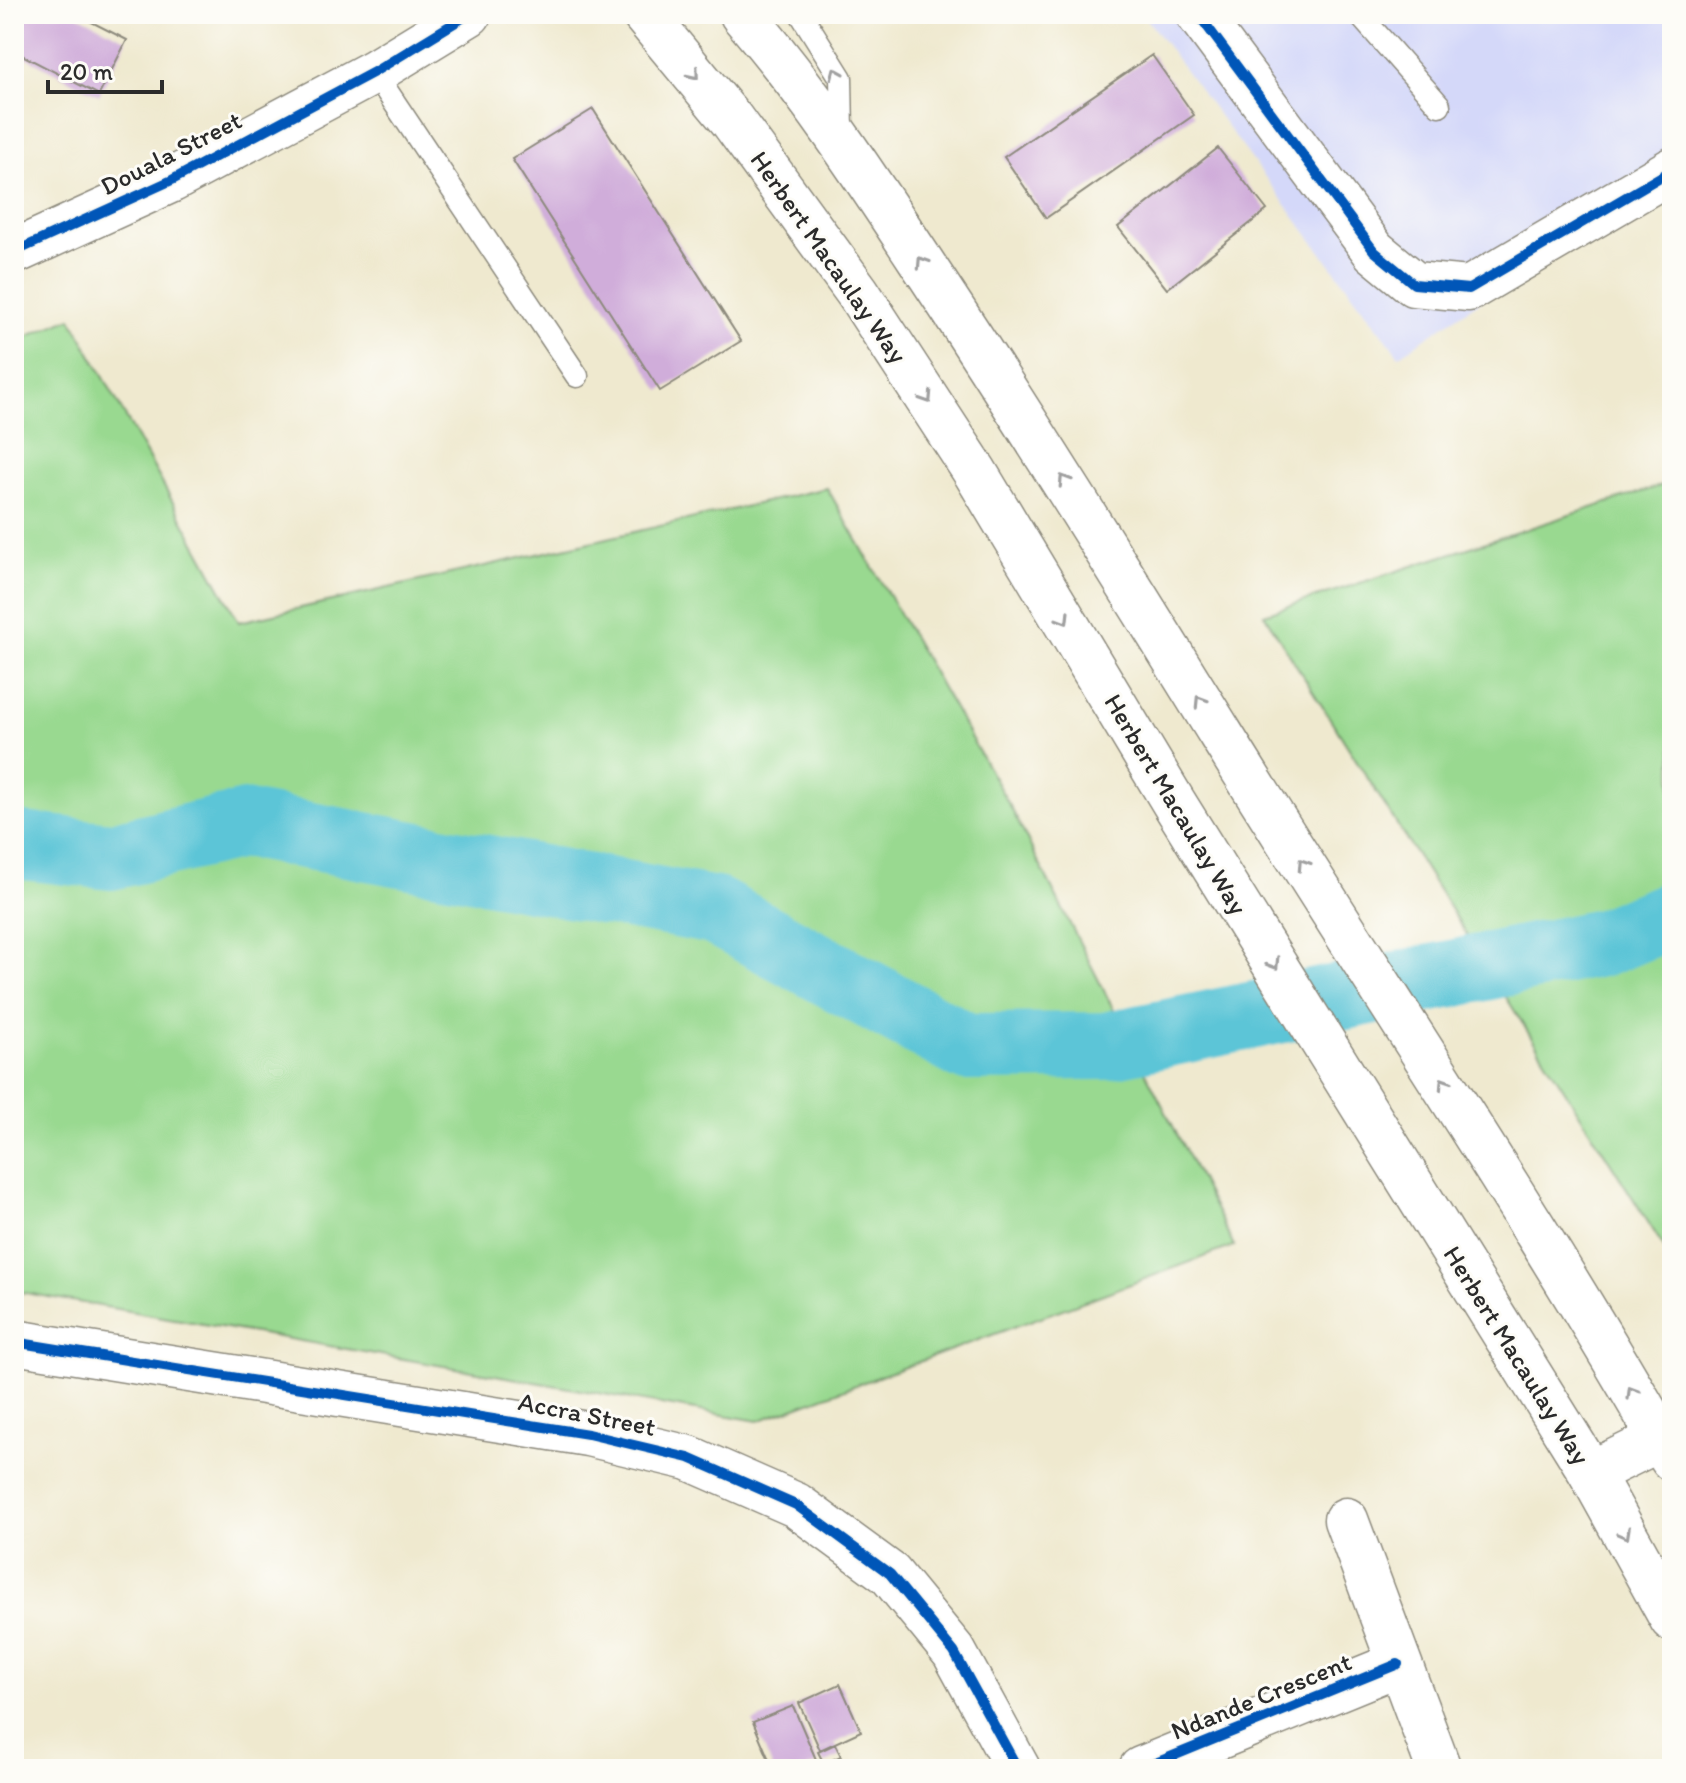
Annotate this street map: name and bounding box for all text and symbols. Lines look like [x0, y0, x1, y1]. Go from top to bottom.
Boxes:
scale bar [48, 44, 162, 94]
text: 20 m [60, 57, 113, 86]
one-way arrow [684, 65, 699, 79]
one-way arrow [829, 67, 845, 82]
street label: Douala Street [95, 104, 247, 202]
street label: Herbert Macaulay Way [744, 145, 914, 369]
one-way arrow [916, 257, 931, 271]
one-way arrow [917, 390, 932, 404]
one-way arrow [1058, 474, 1073, 489]
one-way arrow [1054, 610, 1070, 625]
street label: Herbert Macaulay Way [1097, 688, 1255, 920]
one-way arrow [1195, 696, 1210, 710]
one-way arrow [1298, 859, 1313, 873]
one-way arrow [1265, 955, 1280, 970]
one-way arrow [1438, 1078, 1453, 1092]
street label: Herbert Macaulay Way [1437, 1240, 1597, 1470]
street label: Accra Street [516, 1385, 659, 1443]
one-way arrow [1627, 1386, 1642, 1401]
one-way arrow [1615, 1525, 1631, 1540]
street label: Ndande Crescent [1166, 1645, 1356, 1747]

